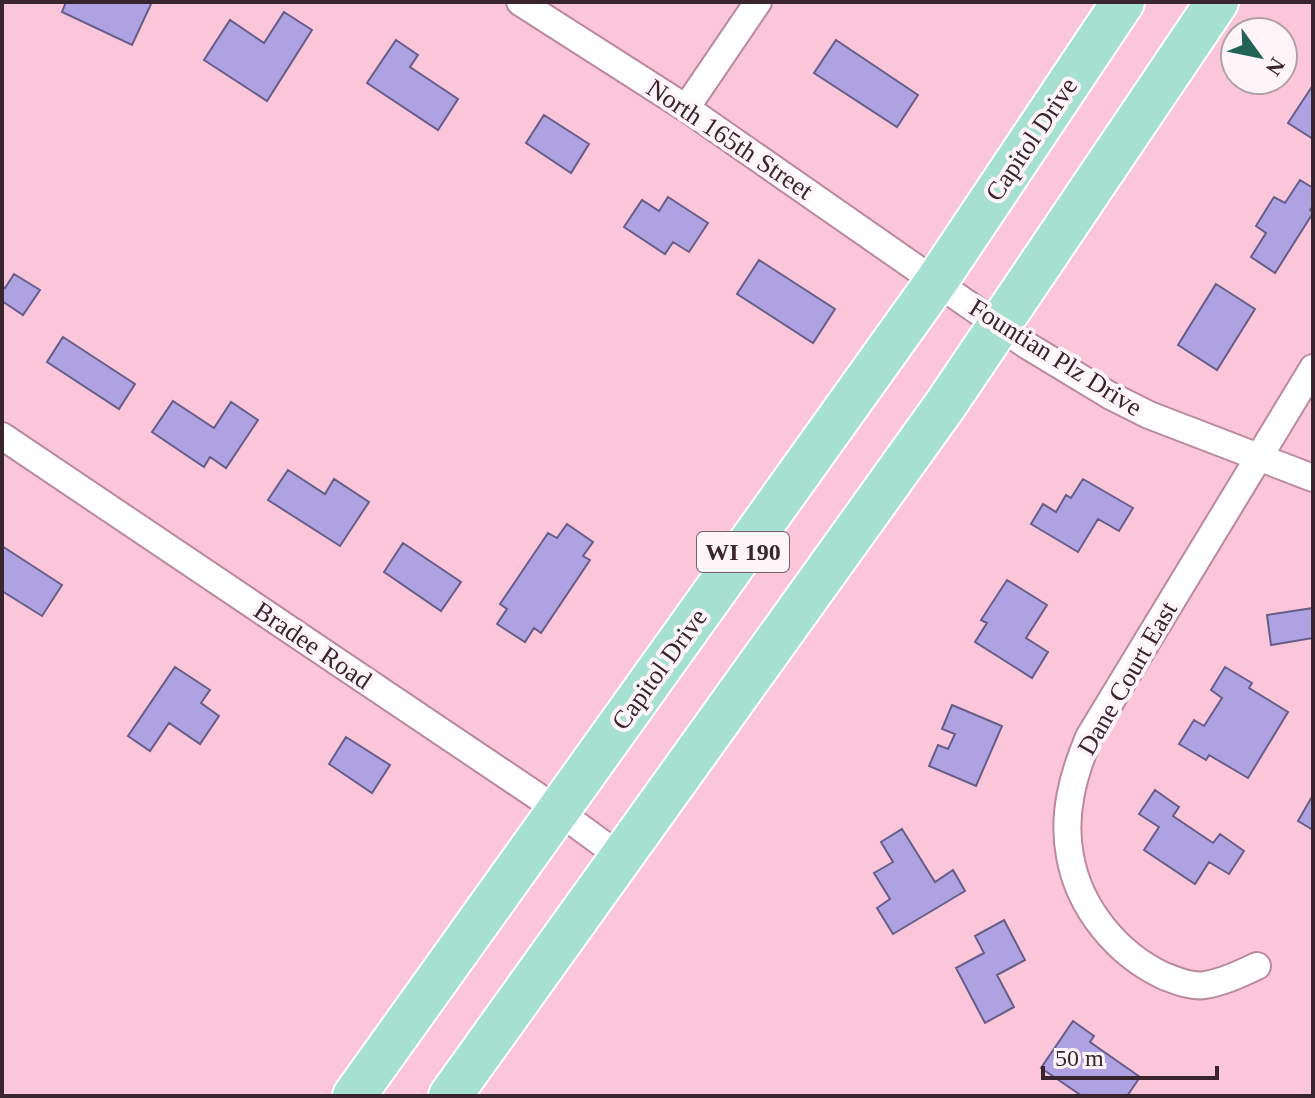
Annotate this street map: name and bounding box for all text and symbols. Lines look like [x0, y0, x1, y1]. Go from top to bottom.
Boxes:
north arrow [1219, 16, 1299, 96]
text: N [1260, 53, 1290, 80]
street label: Capitol Drive [980, 72, 1083, 206]
street label: North 165th Street [641, 73, 819, 206]
street label: Fountian Plz Drive [964, 293, 1147, 422]
road number: WI 190 [697, 532, 789, 572]
street label: Bradee Road [249, 596, 377, 695]
street label: Dane Court East [1072, 596, 1183, 760]
street label: Capitol Drive [606, 603, 713, 735]
scale bar [1043, 1030, 1217, 1080]
text: 50 m [1055, 1045, 1104, 1071]

